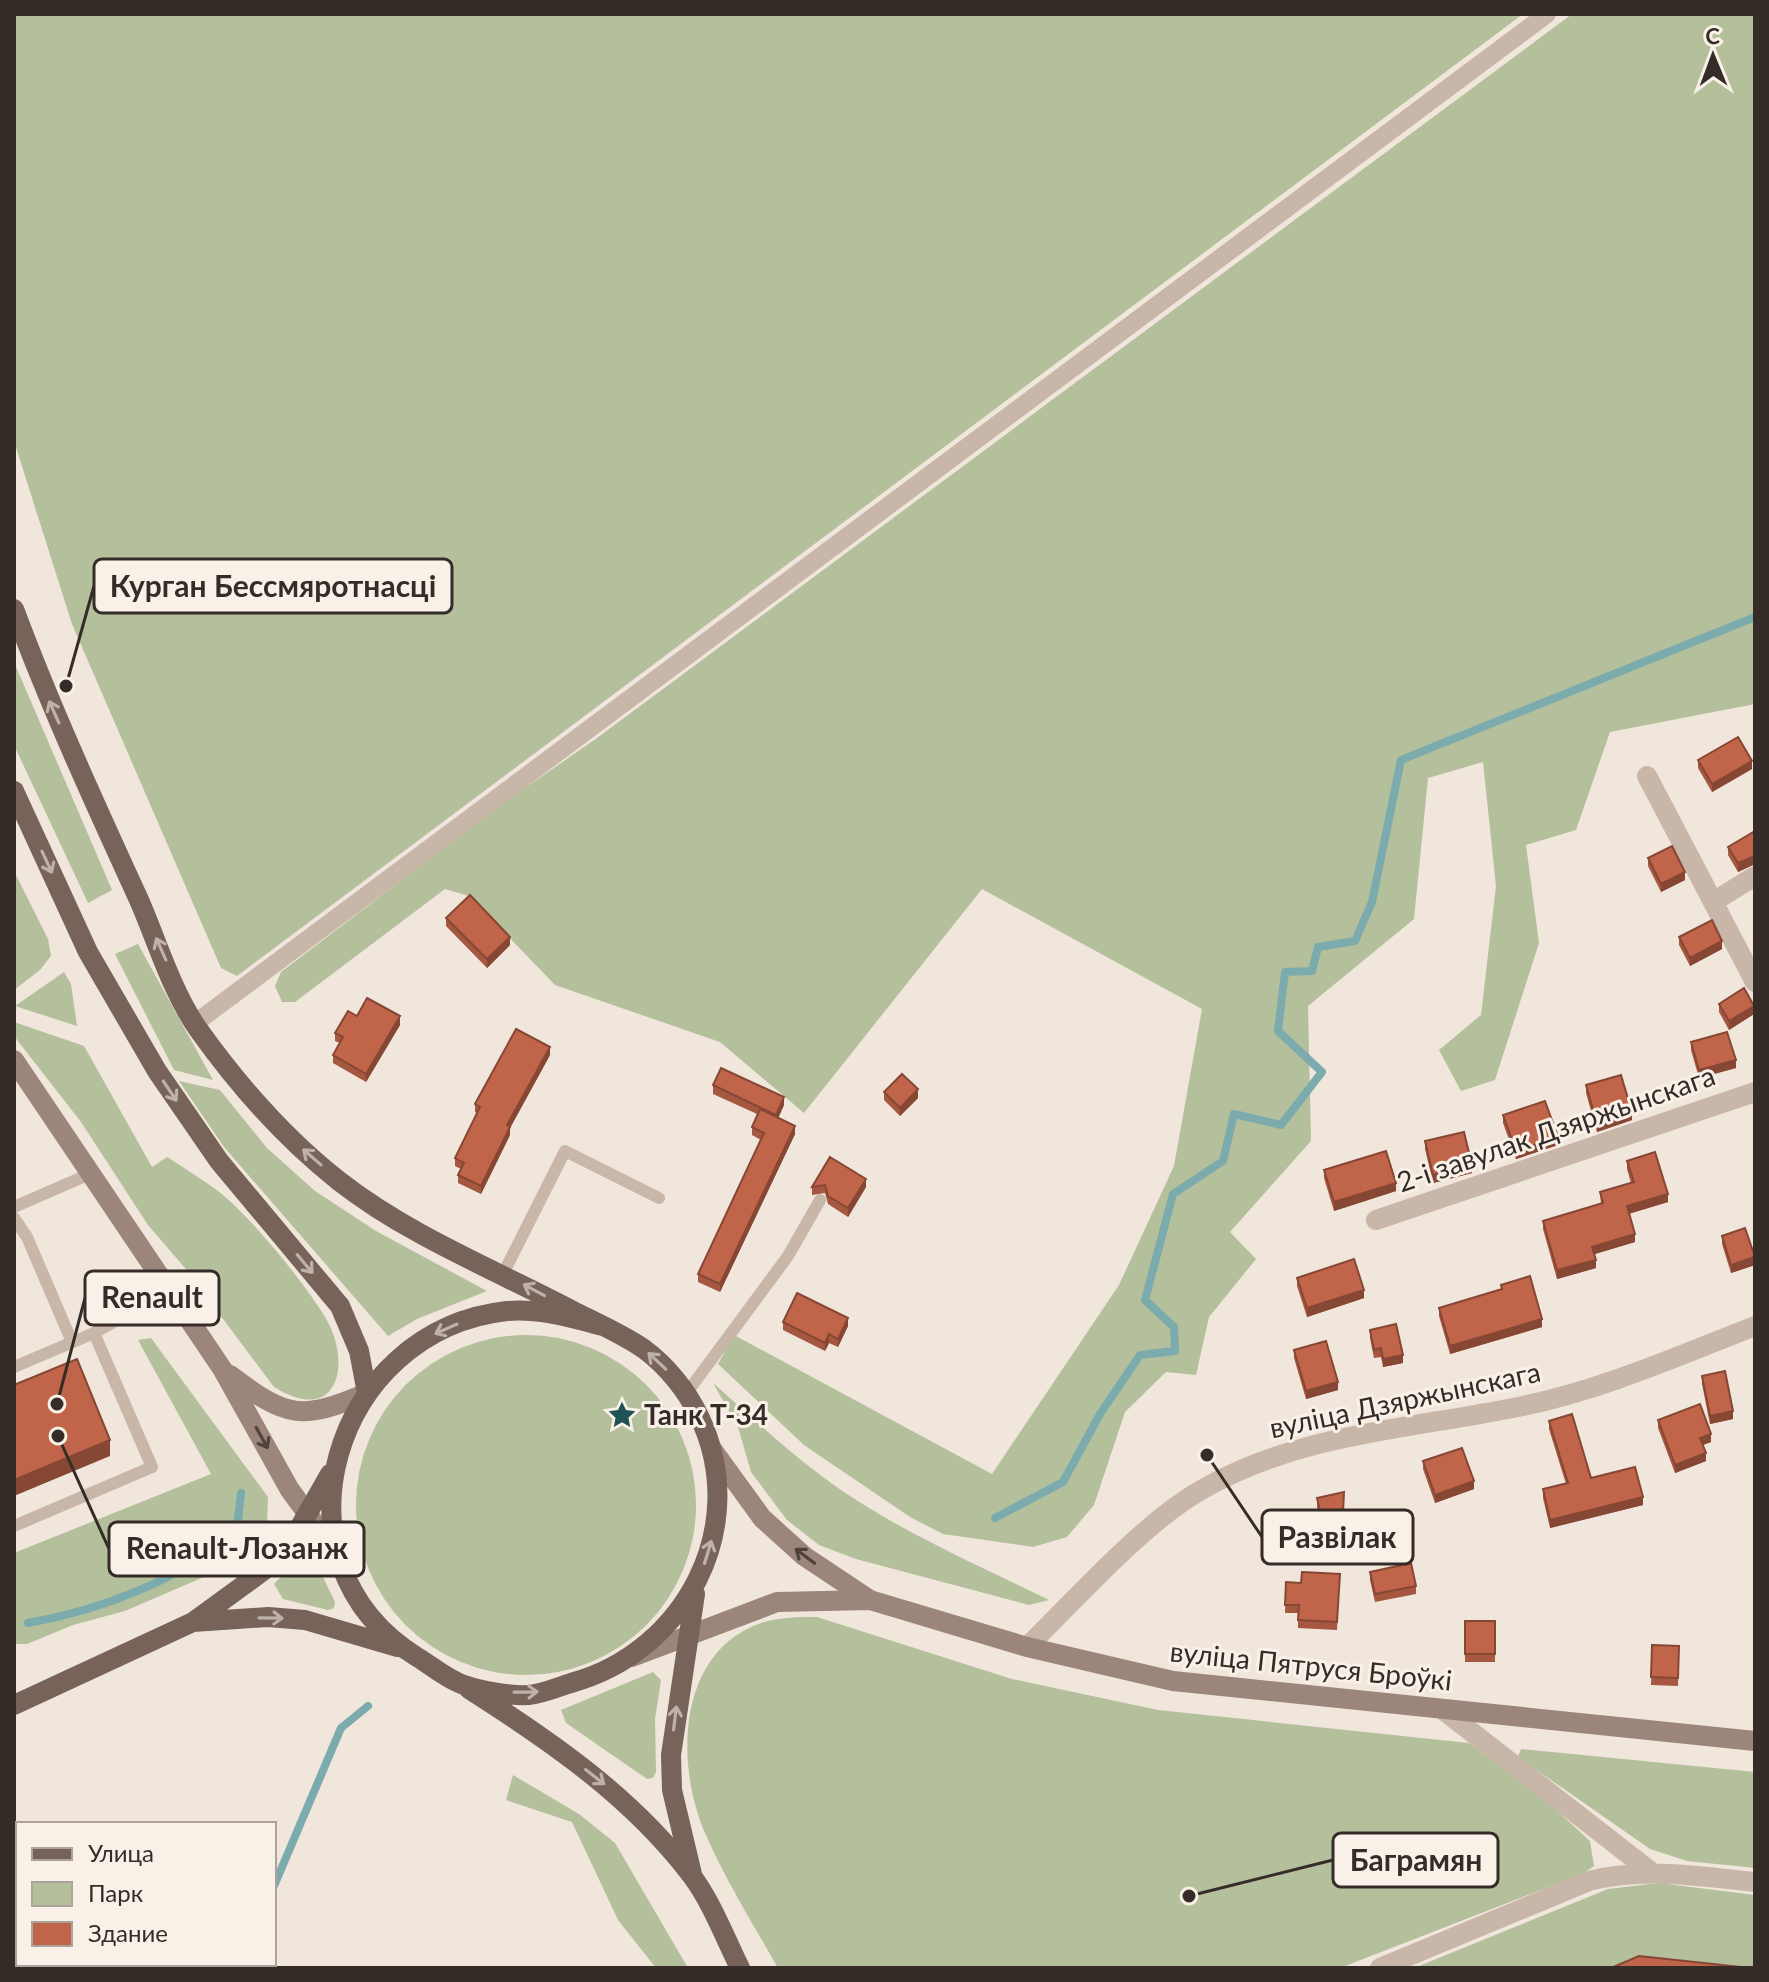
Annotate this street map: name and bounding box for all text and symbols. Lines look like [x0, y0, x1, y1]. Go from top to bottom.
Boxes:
north arrow [1673, 16, 1753, 96]
text: С [1705, 22, 1721, 49]
callout: Курган Бессмяротнасці [94, 559, 452, 613]
text: Курган Бессмяротнасці [110, 567, 436, 603]
one-way arrow [46, 700, 61, 724]
one-way arrow [40, 850, 55, 874]
one-way arrow [153, 937, 168, 961]
street label: 2-і завулак Дзяржынскага [1392, 1058, 1719, 1199]
one-way arrow [162, 1079, 179, 1101]
one-way arrow [302, 1148, 322, 1166]
one-way arrow [296, 1253, 314, 1273]
callout: Renault [85, 1271, 219, 1325]
text: Renault [101, 1278, 203, 1314]
one-way arrow [522, 1282, 546, 1298]
one-way arrow [434, 1322, 458, 1337]
one-way arrow [647, 1352, 667, 1370]
street label: вуліца Дзяржынскага [1266, 1354, 1543, 1444]
place label: Танк Т-34 [644, 1397, 768, 1431]
place icon: Танк Т-34 [607, 1400, 637, 1430]
one-way arrow [254, 1426, 270, 1450]
callout: Развілак [1262, 1510, 1413, 1564]
text: Развілак [1278, 1518, 1397, 1554]
callout: Renault-Лозанж [109, 1522, 364, 1576]
text: Renault-Лозанж [126, 1529, 349, 1565]
one-way arrow [701, 1540, 716, 1566]
one-way arrow [795, 1548, 816, 1565]
one-way arrow [257, 1610, 284, 1625]
street label: вуліца Пятруся Броўкі [1168, 1633, 1454, 1697]
one-way arrow [512, 1685, 539, 1700]
one-way arrow [667, 1705, 682, 1732]
one-way arrow [584, 1768, 605, 1785]
legend [16, 1822, 276, 1966]
callout: Баграмян [1333, 1833, 1498, 1887]
text: Улица [88, 1838, 154, 1867]
text: Баграмян [1350, 1841, 1482, 1877]
text: Парк [88, 1878, 144, 1907]
text: Здание [88, 1918, 168, 1947]

